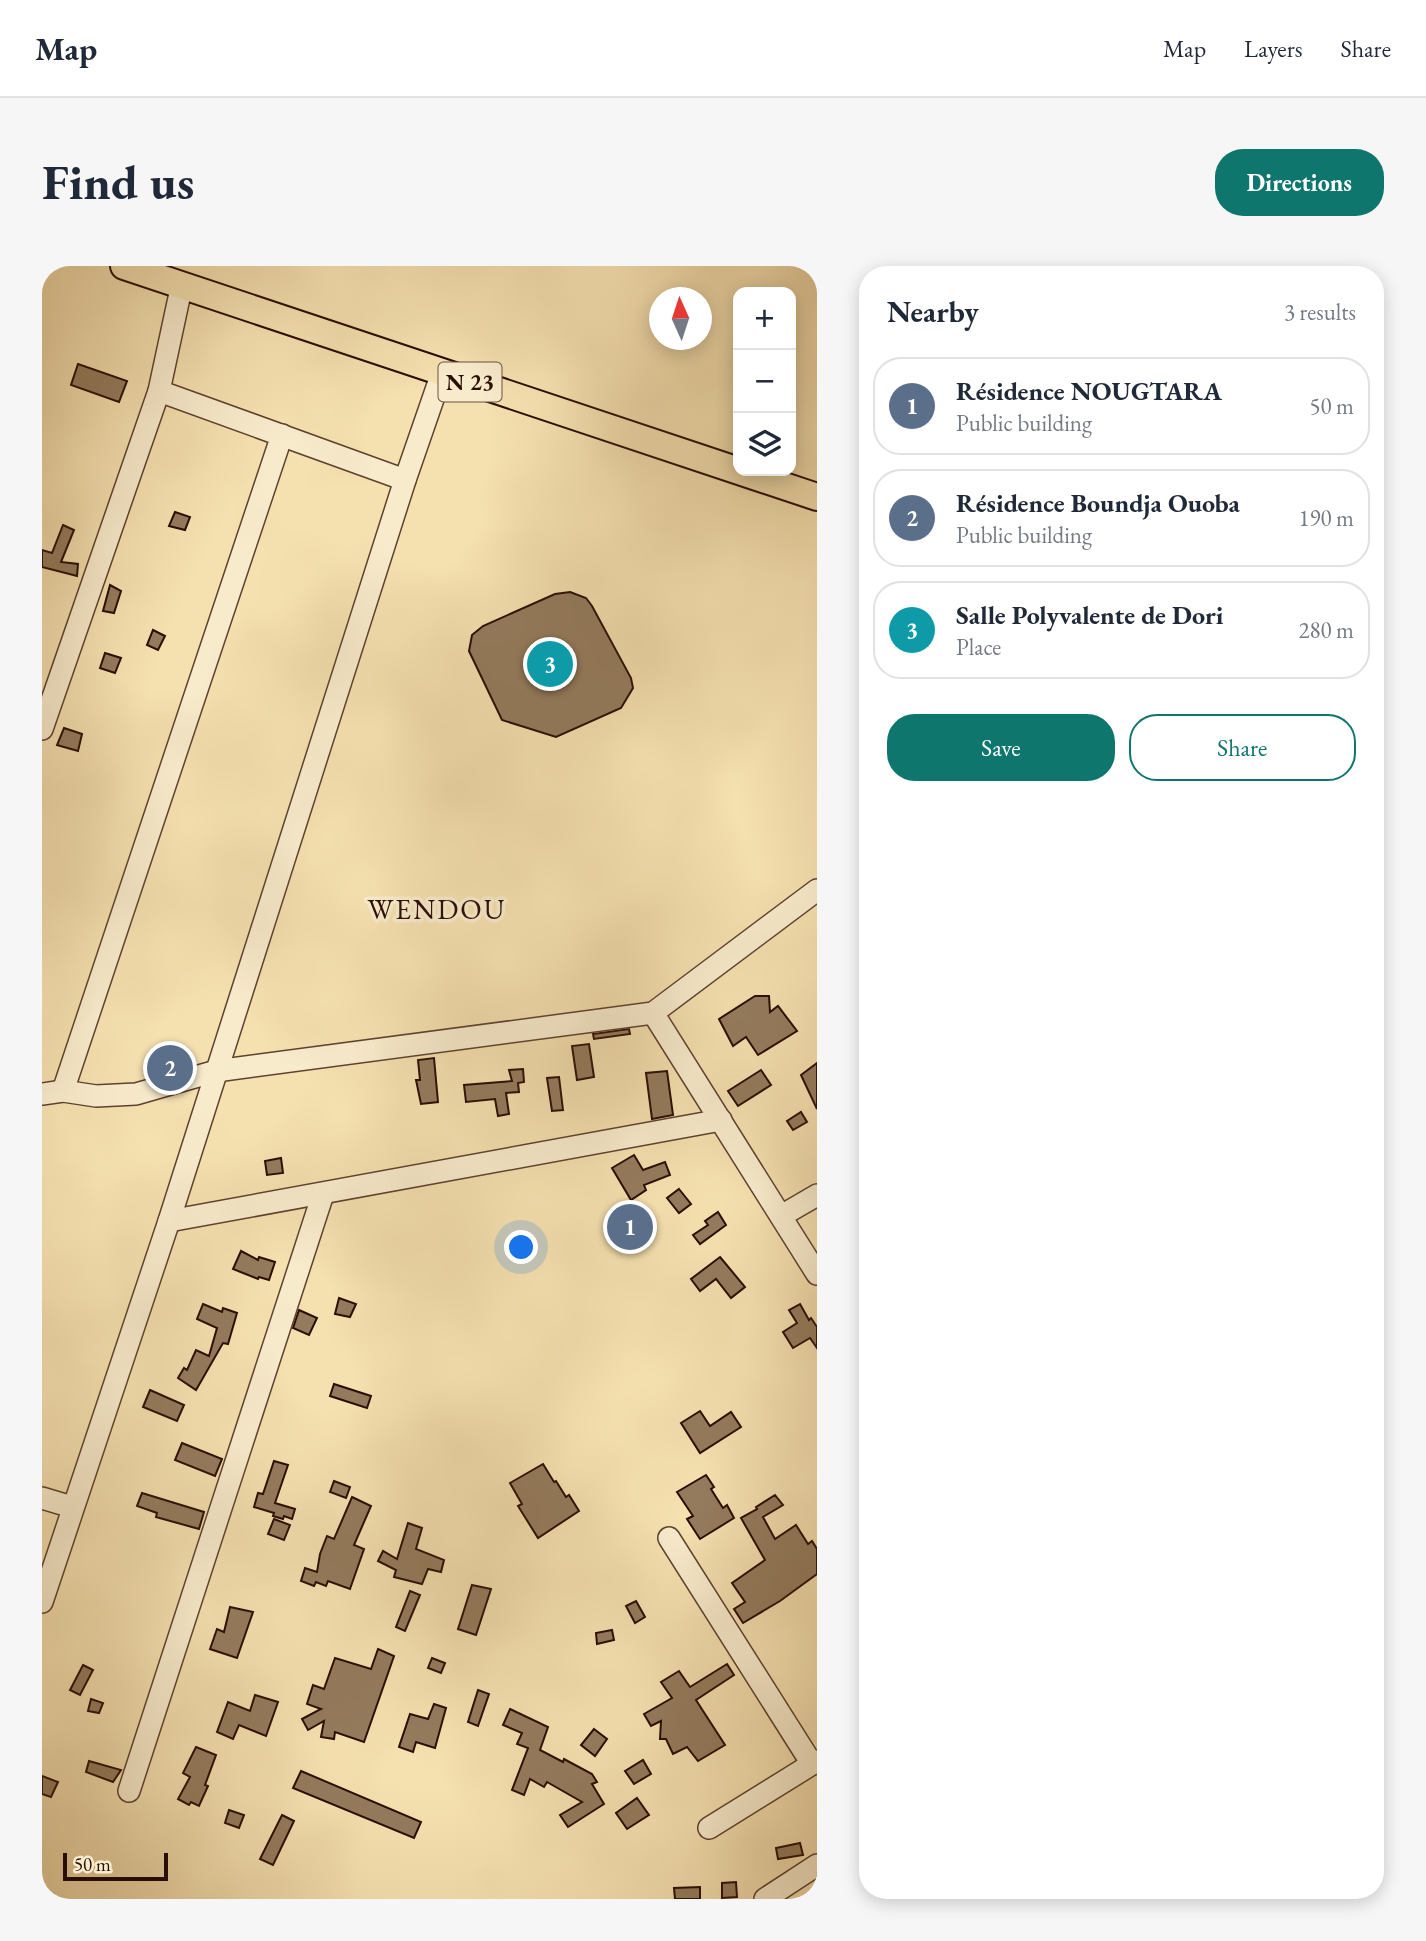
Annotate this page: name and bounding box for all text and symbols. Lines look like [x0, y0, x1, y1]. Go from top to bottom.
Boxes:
text: Map [35, 27, 97, 70]
text: Map [1163, 33, 1206, 64]
text: Layers [1244, 33, 1303, 64]
text: Share [1341, 33, 1391, 64]
button: Directions [1215, 149, 1384, 216]
text: Find us [42, 150, 194, 214]
north arrow [649, 287, 712, 350]
map controls [733, 287, 796, 476]
button: + [733, 287, 796, 350]
text: Nearby [887, 292, 979, 331]
text: 3 results [1284, 297, 1356, 327]
button: − [733, 350, 796, 413]
road number: N 23 [438, 363, 502, 402]
text: Résidence NOUGTARA [956, 374, 1222, 408]
text: 1 [906, 391, 918, 421]
text: 50 m [1309, 391, 1354, 421]
text: Public building [956, 408, 1092, 438]
button: layers [733, 413, 796, 476]
text: Résidence Boundja Ouoba [956, 486, 1240, 520]
text: 2 [906, 503, 918, 533]
text: 190 m [1298, 503, 1354, 533]
text: Public building [956, 520, 1092, 550]
text: Salle Polyvalente de Dori [956, 598, 1224, 632]
text: 3 [906, 615, 918, 645]
text: 280 m [1298, 615, 1354, 645]
text: Place [956, 632, 1001, 662]
pin: 3 [527, 638, 573, 690]
button: Save [887, 714, 1115, 781]
button: Share [1129, 714, 1356, 781]
district label: WENDOU [368, 891, 506, 927]
pin: 2 [147, 1042, 193, 1094]
pin: 1 [607, 1201, 653, 1253]
your location [504, 1230, 538, 1264]
scale bar [63, 1850, 168, 1882]
text: 50 m [74, 1852, 111, 1877]

